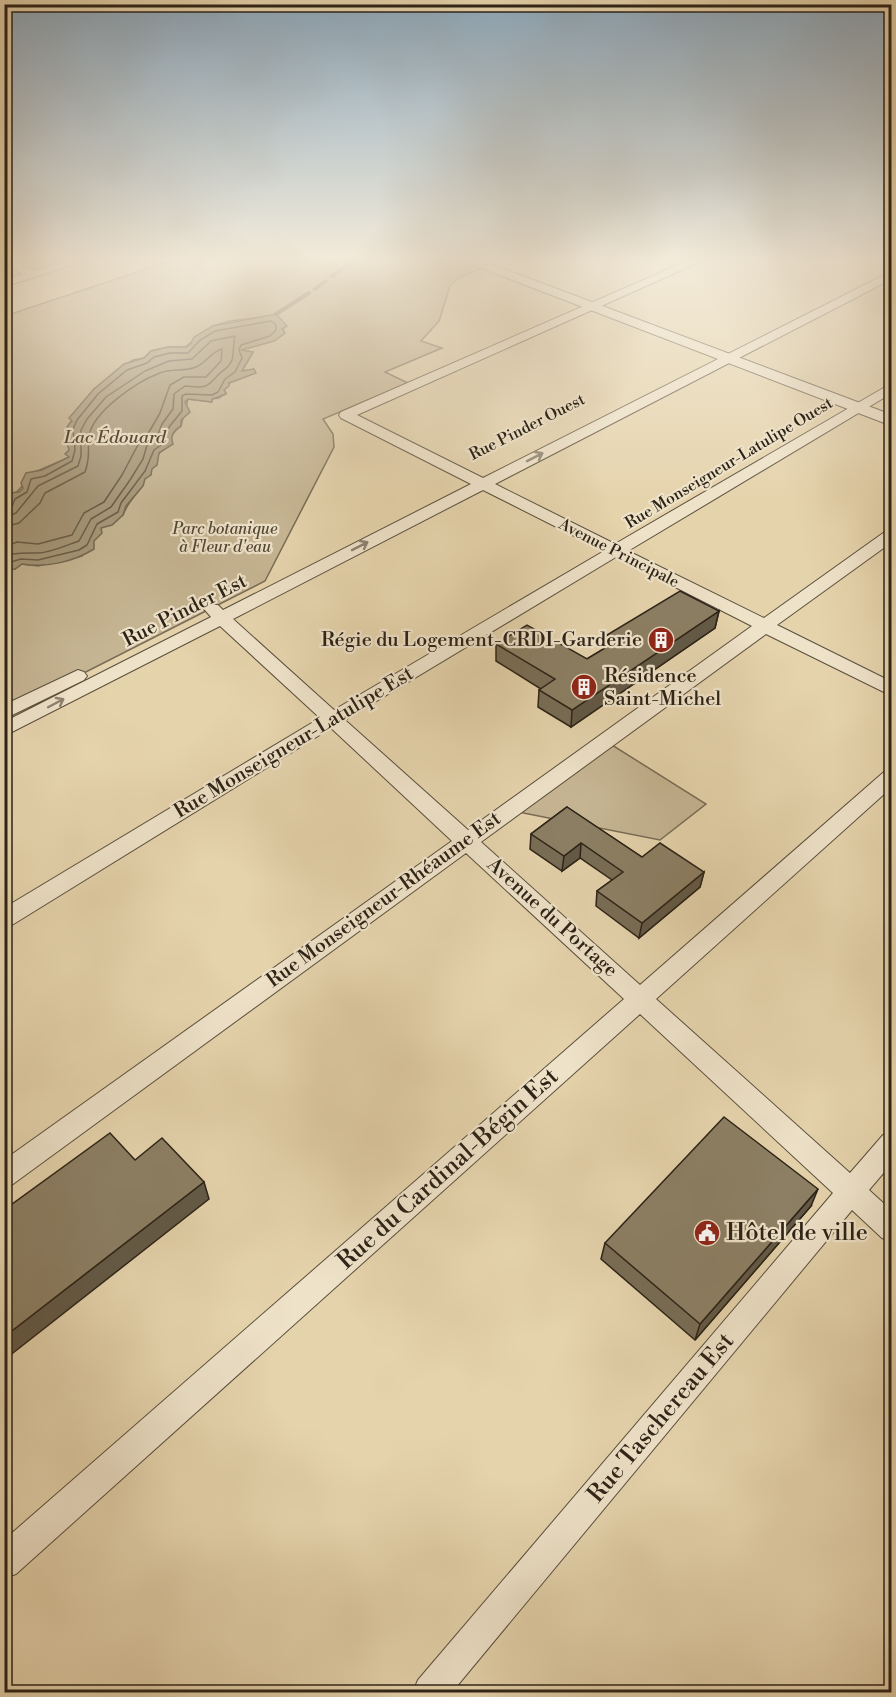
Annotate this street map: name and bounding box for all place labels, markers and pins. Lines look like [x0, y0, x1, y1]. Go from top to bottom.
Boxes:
building icon: Régie du Logement-CRDI-Garderie [646, 625, 676, 655]
place label: Régie du Logement-CRDI-Garderie [321, 628, 642, 653]
place label: Résidence Saint-Michel [604, 664, 721, 712]
building icon: Résidence Saint-Michel [569, 672, 599, 702]
public building icon: Hôtel de ville [692, 1218, 722, 1248]
place label: Hôtel de ville [726, 1218, 868, 1248]

